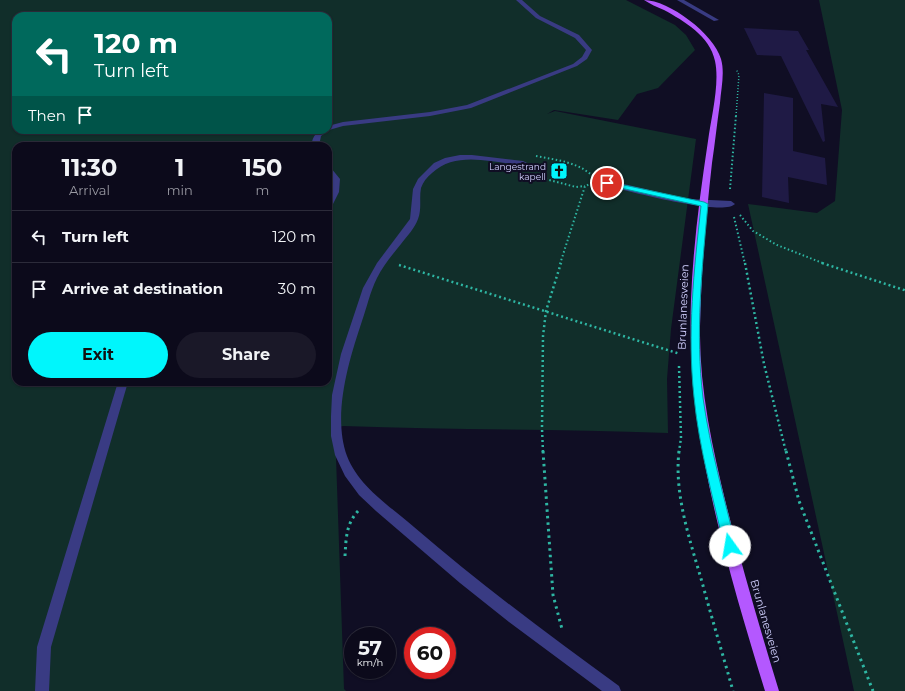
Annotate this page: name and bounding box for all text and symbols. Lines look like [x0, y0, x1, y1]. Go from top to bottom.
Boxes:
text: 120 m [94, 26, 178, 60]
icon: left [28, 28, 80, 80]
text: Turn left [94, 60, 169, 82]
icon: arrive [74, 104, 96, 126]
text: Then [28, 106, 66, 125]
text: 11:30 [62, 153, 117, 182]
text: 1 [175, 153, 185, 182]
text: 150 [242, 153, 282, 182]
place label: Langestrand kapell [489, 161, 546, 182]
church icon: Langestrand kapell [549, 161, 569, 181]
pin [590, 166, 624, 200]
icon: arrive [596, 172, 618, 194]
text: Arrival [69, 182, 110, 198]
text: min [167, 182, 193, 198]
text: m [256, 182, 269, 198]
icon: left [28, 226, 50, 248]
text: Turn left [62, 227, 129, 246]
text: 120 m [272, 227, 316, 246]
street label: Brunlanesveien [675, 264, 691, 350]
icon: arrive [28, 278, 50, 300]
text: Arrive at destination [62, 279, 223, 298]
text: 30 m [278, 279, 316, 298]
button: Exit [28, 332, 168, 378]
button: Share [176, 332, 316, 378]
position arrow [709, 525, 751, 567]
street label: Brunlanesveien [747, 578, 785, 664]
speed limit sign: 60 [404, 627, 456, 679]
text: 57 [358, 636, 382, 660]
text: km/h [357, 656, 383, 669]

